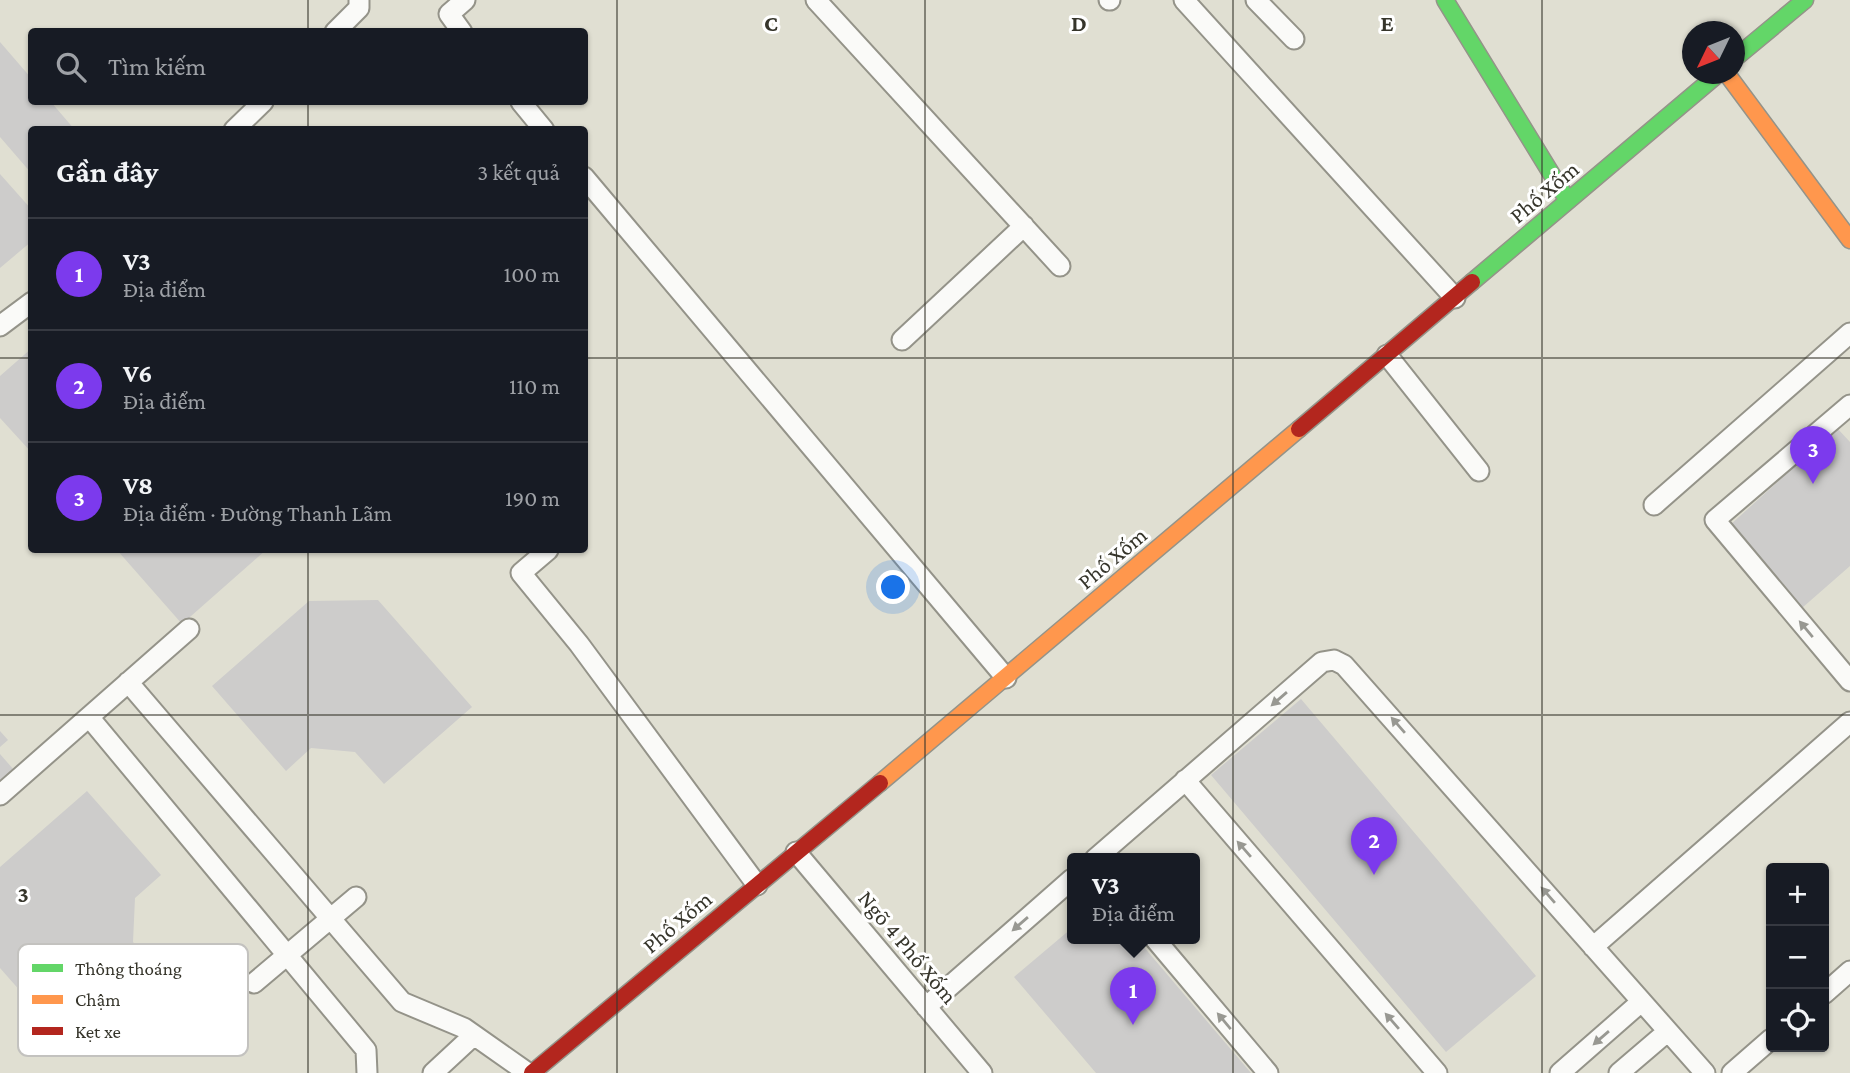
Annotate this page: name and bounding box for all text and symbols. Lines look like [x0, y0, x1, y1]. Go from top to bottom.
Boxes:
text: C [764, 10, 778, 36]
text: D [1071, 10, 1087, 36]
text: E [1380, 10, 1394, 36]
north arrow [1682, 21, 1745, 84]
search box [28, 28, 588, 105]
icon: search [52, 48, 90, 86]
text: Tìm kiếm [108, 52, 206, 81]
text: Gần đây [56, 155, 158, 188]
street label: Phố Xốm [1504, 156, 1584, 228]
text: 3 kết quả [477, 159, 560, 185]
text: V3 [123, 247, 151, 276]
text: 1 [75, 261, 83, 287]
text: 100 m [504, 261, 560, 287]
text: Địa điểm [123, 276, 206, 302]
text: V6 [123, 359, 152, 388]
text: 2 [73, 373, 85, 399]
text: 110 m [509, 373, 560, 399]
text: Địa điểm [123, 388, 206, 414]
pin: 3 [1790, 426, 1836, 484]
text: V8 [123, 471, 153, 500]
text: 3 [73, 485, 85, 511]
text: 190 m [505, 485, 560, 511]
text: Địa điểm · Đường Thanh Lãm [123, 500, 392, 526]
street label: Phố Xốm [1072, 522, 1152, 594]
your location [876, 570, 910, 604]
one-way arrow [1798, 620, 1814, 638]
one-way arrow [1271, 691, 1288, 706]
one-way arrow [1390, 716, 1406, 734]
pin: 2 [1351, 817, 1397, 875]
one-way arrow [1237, 840, 1252, 857]
popup [1067, 853, 1200, 944]
map controls [1766, 863, 1829, 1052]
button: + [1766, 863, 1829, 926]
text: V3 [1092, 871, 1120, 900]
text: 3 [17, 881, 29, 907]
street label: Ngõ 4 Phố Xốm [853, 885, 963, 1009]
street label: Phố Xốm [637, 886, 717, 958]
one-way arrow [1541, 887, 1556, 904]
text: Địa điểm [1092, 900, 1175, 926]
one-way arrow [1012, 916, 1029, 931]
button: − [1766, 926, 1829, 989]
legend [18, 944, 248, 1056]
text: Thông thoáng [75, 958, 182, 979]
pin: 1 [1110, 967, 1156, 1025]
text: Chậm [75, 989, 120, 1010]
button: locate [1766, 989, 1829, 1052]
one-way arrow [1216, 1012, 1232, 1030]
one-way arrow [1385, 1013, 1400, 1030]
text: Kẹt xe [75, 1021, 121, 1042]
one-way arrow [1592, 1030, 1609, 1045]

